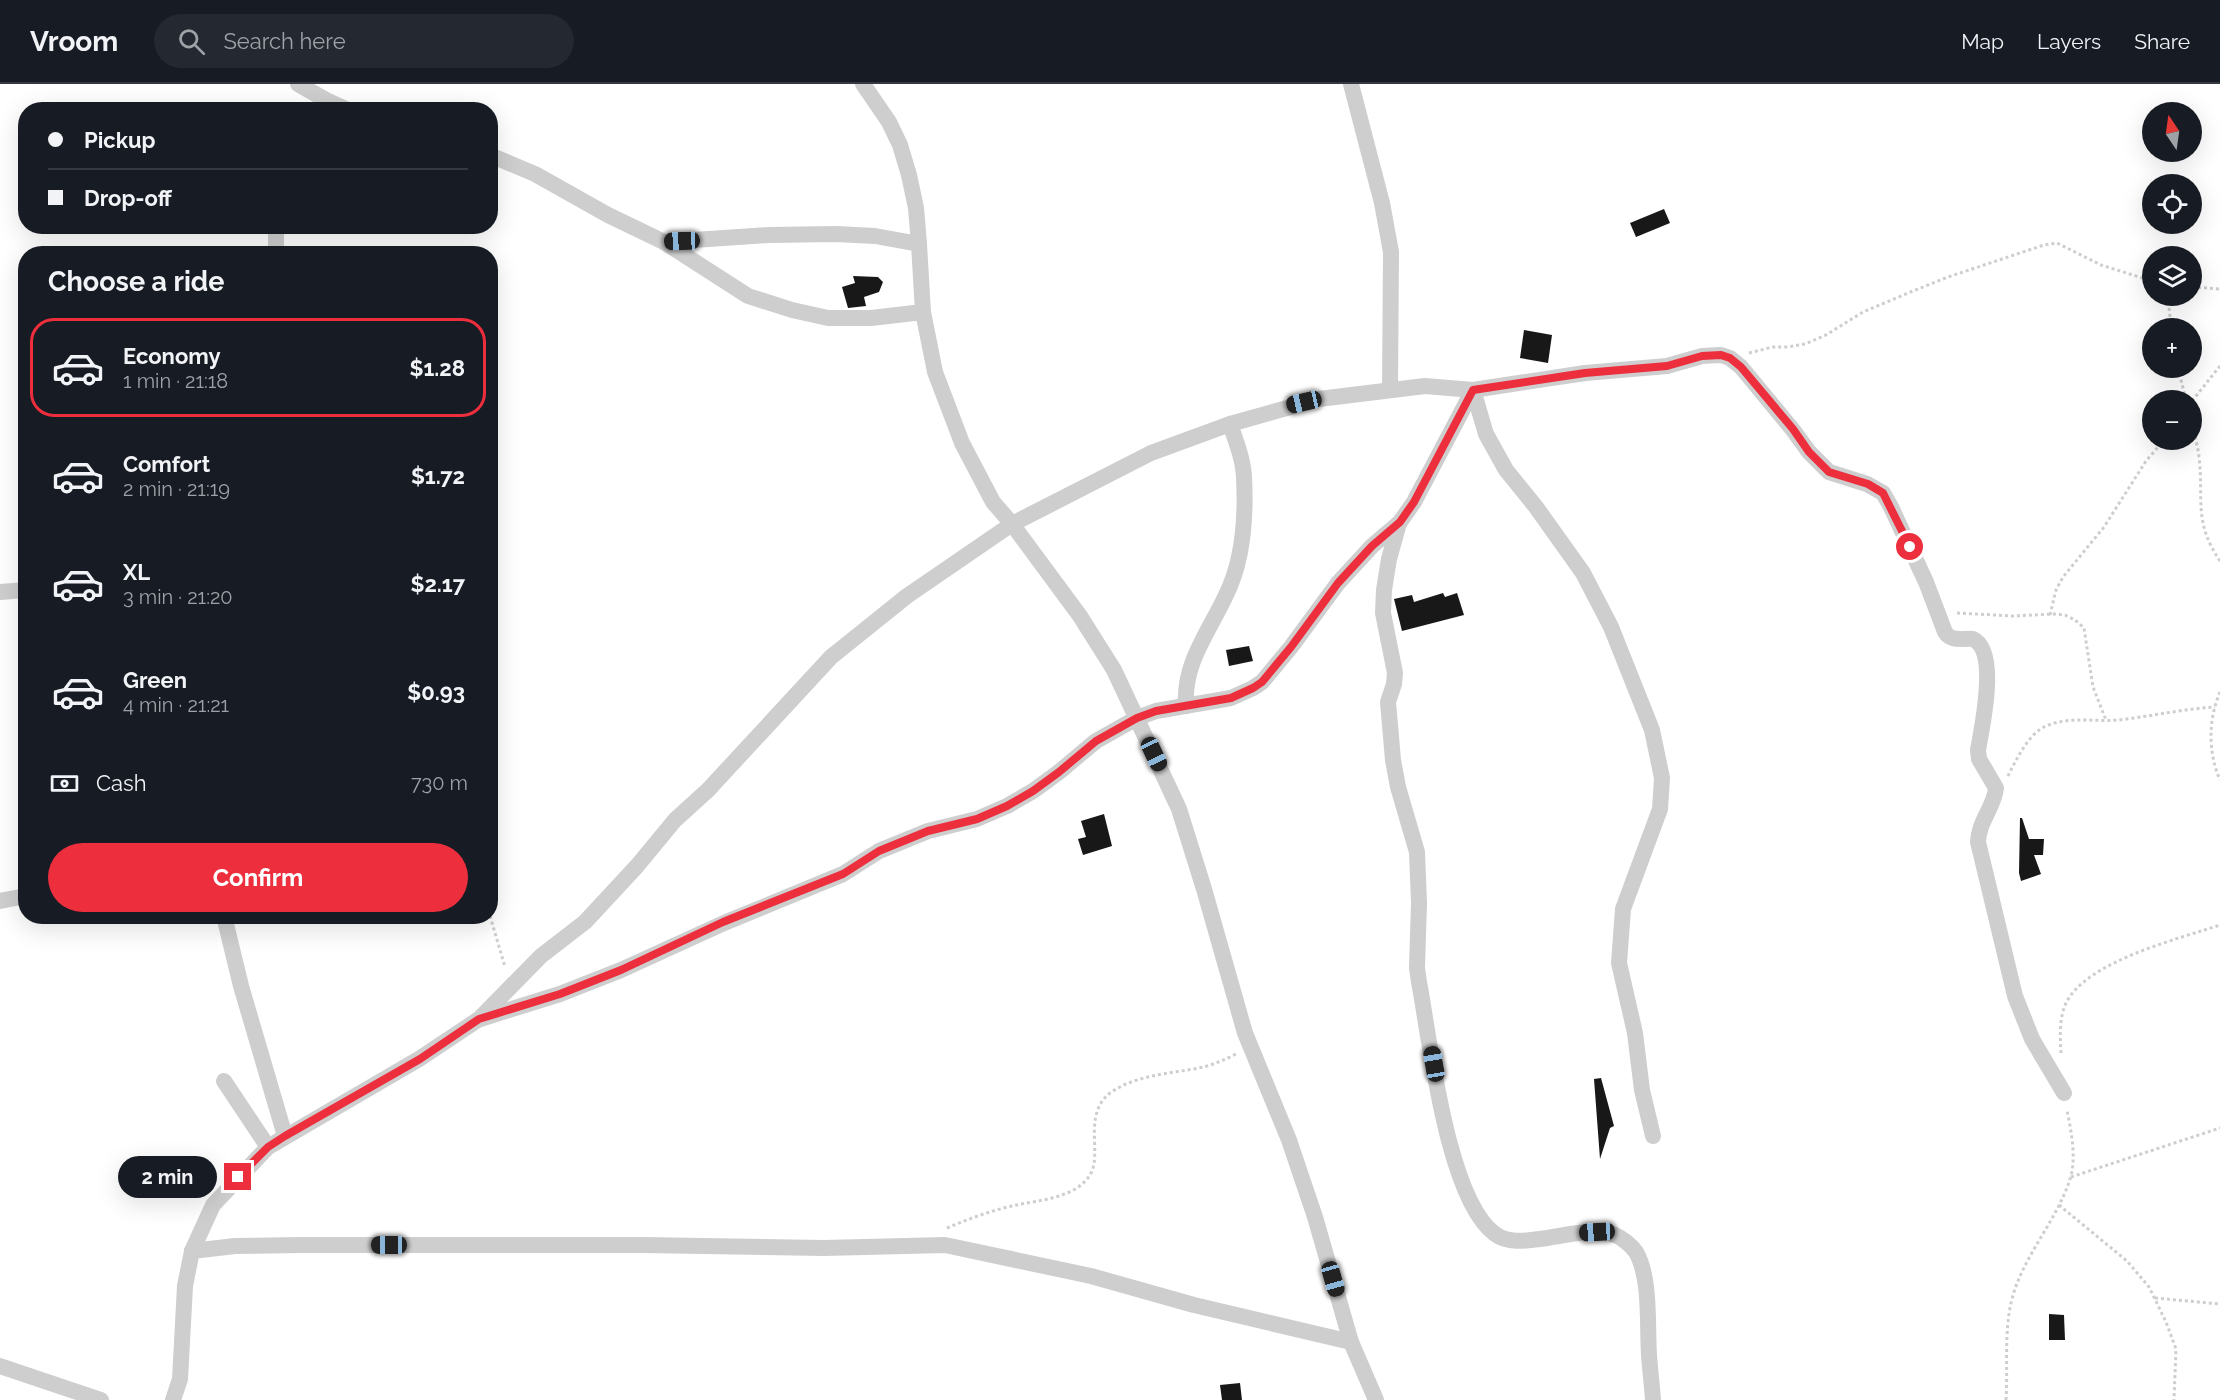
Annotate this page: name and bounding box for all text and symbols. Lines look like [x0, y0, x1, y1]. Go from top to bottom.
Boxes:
search box [154, 14, 574, 68]
text: Vroom [30, 25, 118, 58]
icon: search [175, 25, 208, 58]
text: Search here [223, 28, 346, 54]
text: Map [1961, 29, 2004, 54]
text: Layers [2037, 29, 2101, 54]
text: Share [2134, 29, 2190, 54]
north arrow [2142, 102, 2202, 162]
map controls [2142, 102, 2202, 450]
text: Pickup [84, 127, 156, 153]
button: locate [2142, 174, 2202, 234]
text: Drop-off [84, 185, 172, 211]
car [664, 231, 700, 251]
button: layers [2142, 246, 2202, 306]
text: Choose a ride [48, 266, 224, 297]
button: + [2142, 318, 2202, 378]
icon: car [51, 341, 105, 395]
text: Economy [123, 343, 221, 369]
text: $1.28 [410, 355, 465, 381]
text: 1 min · 21:18 [123, 369, 228, 393]
car [1284, 389, 1324, 415]
button: − [2142, 390, 2202, 450]
icon: car [51, 449, 105, 503]
text: Comfort [123, 451, 210, 477]
text: $1.72 [411, 463, 465, 489]
text: 2 min · 21:19 [123, 477, 230, 501]
route start [1896, 533, 1923, 560]
icon: car [51, 557, 105, 611]
text: XL [123, 559, 150, 585]
text: $2.17 [410, 571, 465, 597]
text: 3 min · 21:20 [123, 585, 233, 609]
icon: car [51, 665, 105, 719]
text: Green [123, 667, 187, 693]
text: $0.93 [407, 679, 465, 705]
text: 4 min · 21:21 [123, 693, 229, 717]
car [1138, 734, 1170, 774]
icon: cash [48, 767, 81, 800]
text: Cash [96, 770, 147, 796]
text: 730 m [411, 771, 468, 795]
button: Confirm [48, 843, 468, 912]
car [1422, 1045, 1446, 1083]
callout: 2 min [118, 1156, 217, 1198]
route end [224, 1163, 251, 1190]
text: 2 min [142, 1165, 193, 1189]
car [1579, 1222, 1615, 1242]
car [371, 1236, 407, 1254]
car [1319, 1259, 1347, 1299]

